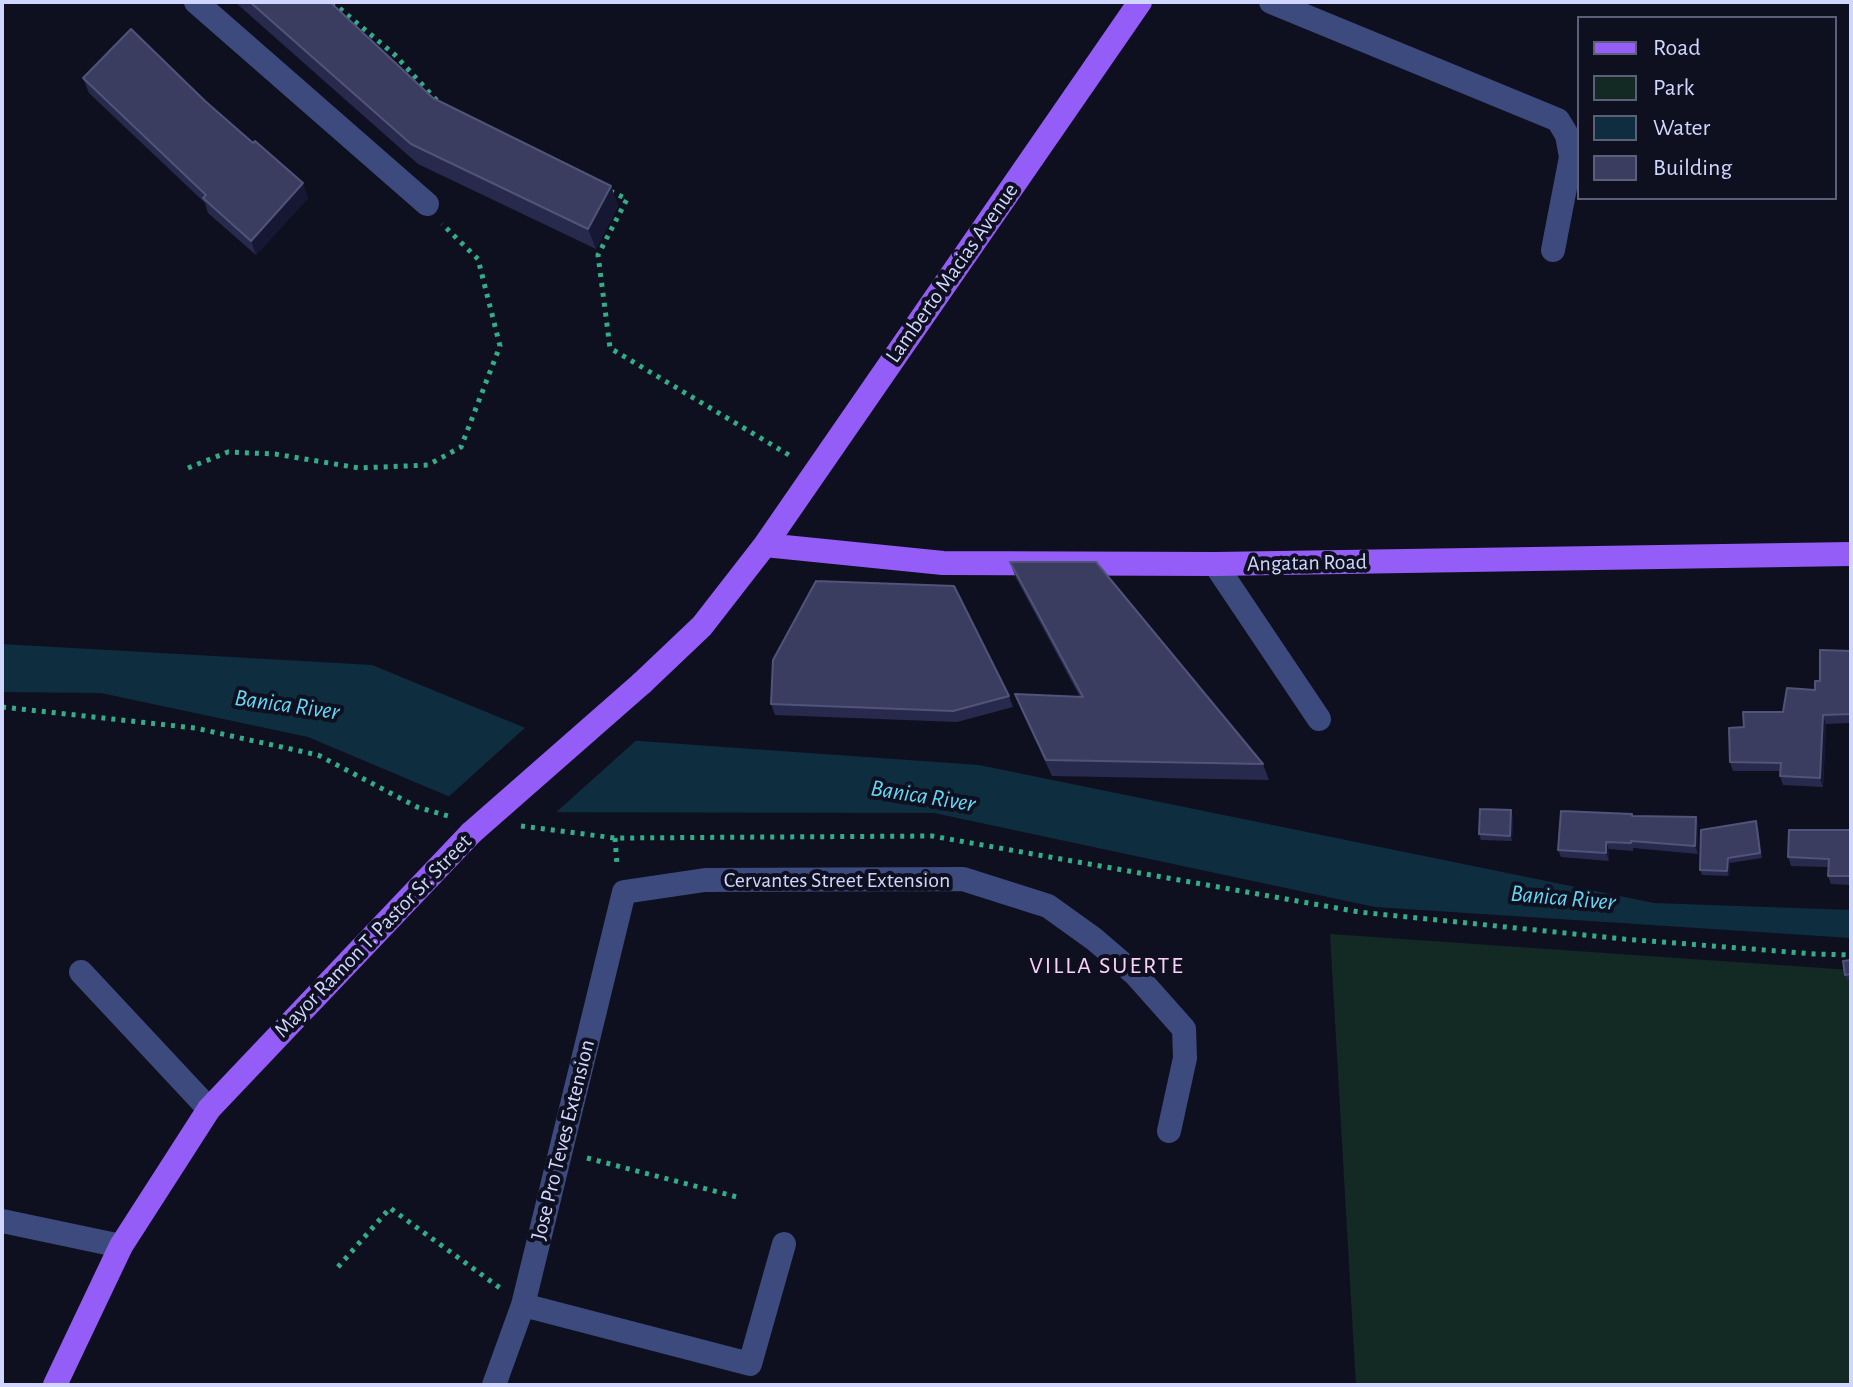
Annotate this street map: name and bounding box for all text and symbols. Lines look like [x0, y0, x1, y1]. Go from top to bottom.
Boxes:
legend [1577, 16, 1837, 200]
text: Road [1653, 36, 1701, 60]
text: Park [1653, 76, 1694, 100]
text: Water [1653, 116, 1710, 140]
text: Building [1653, 156, 1732, 180]
street label: Lamberto Macias Avenue [880, 178, 1024, 368]
street label: Angatan Road [1247, 549, 1367, 577]
water label: Banica River [233, 683, 341, 727]
water label: Banica River [869, 774, 977, 818]
street label: Mayor Ramon T. Pastor Sr. Street [269, 829, 477, 1043]
street label: Cervantes Street Extension [724, 867, 950, 893]
water label: Banica River [1509, 879, 1617, 917]
district label: VILLA SUERTE [1029, 952, 1185, 980]
street label: Jose Pro Teves Extension [525, 1037, 601, 1243]

